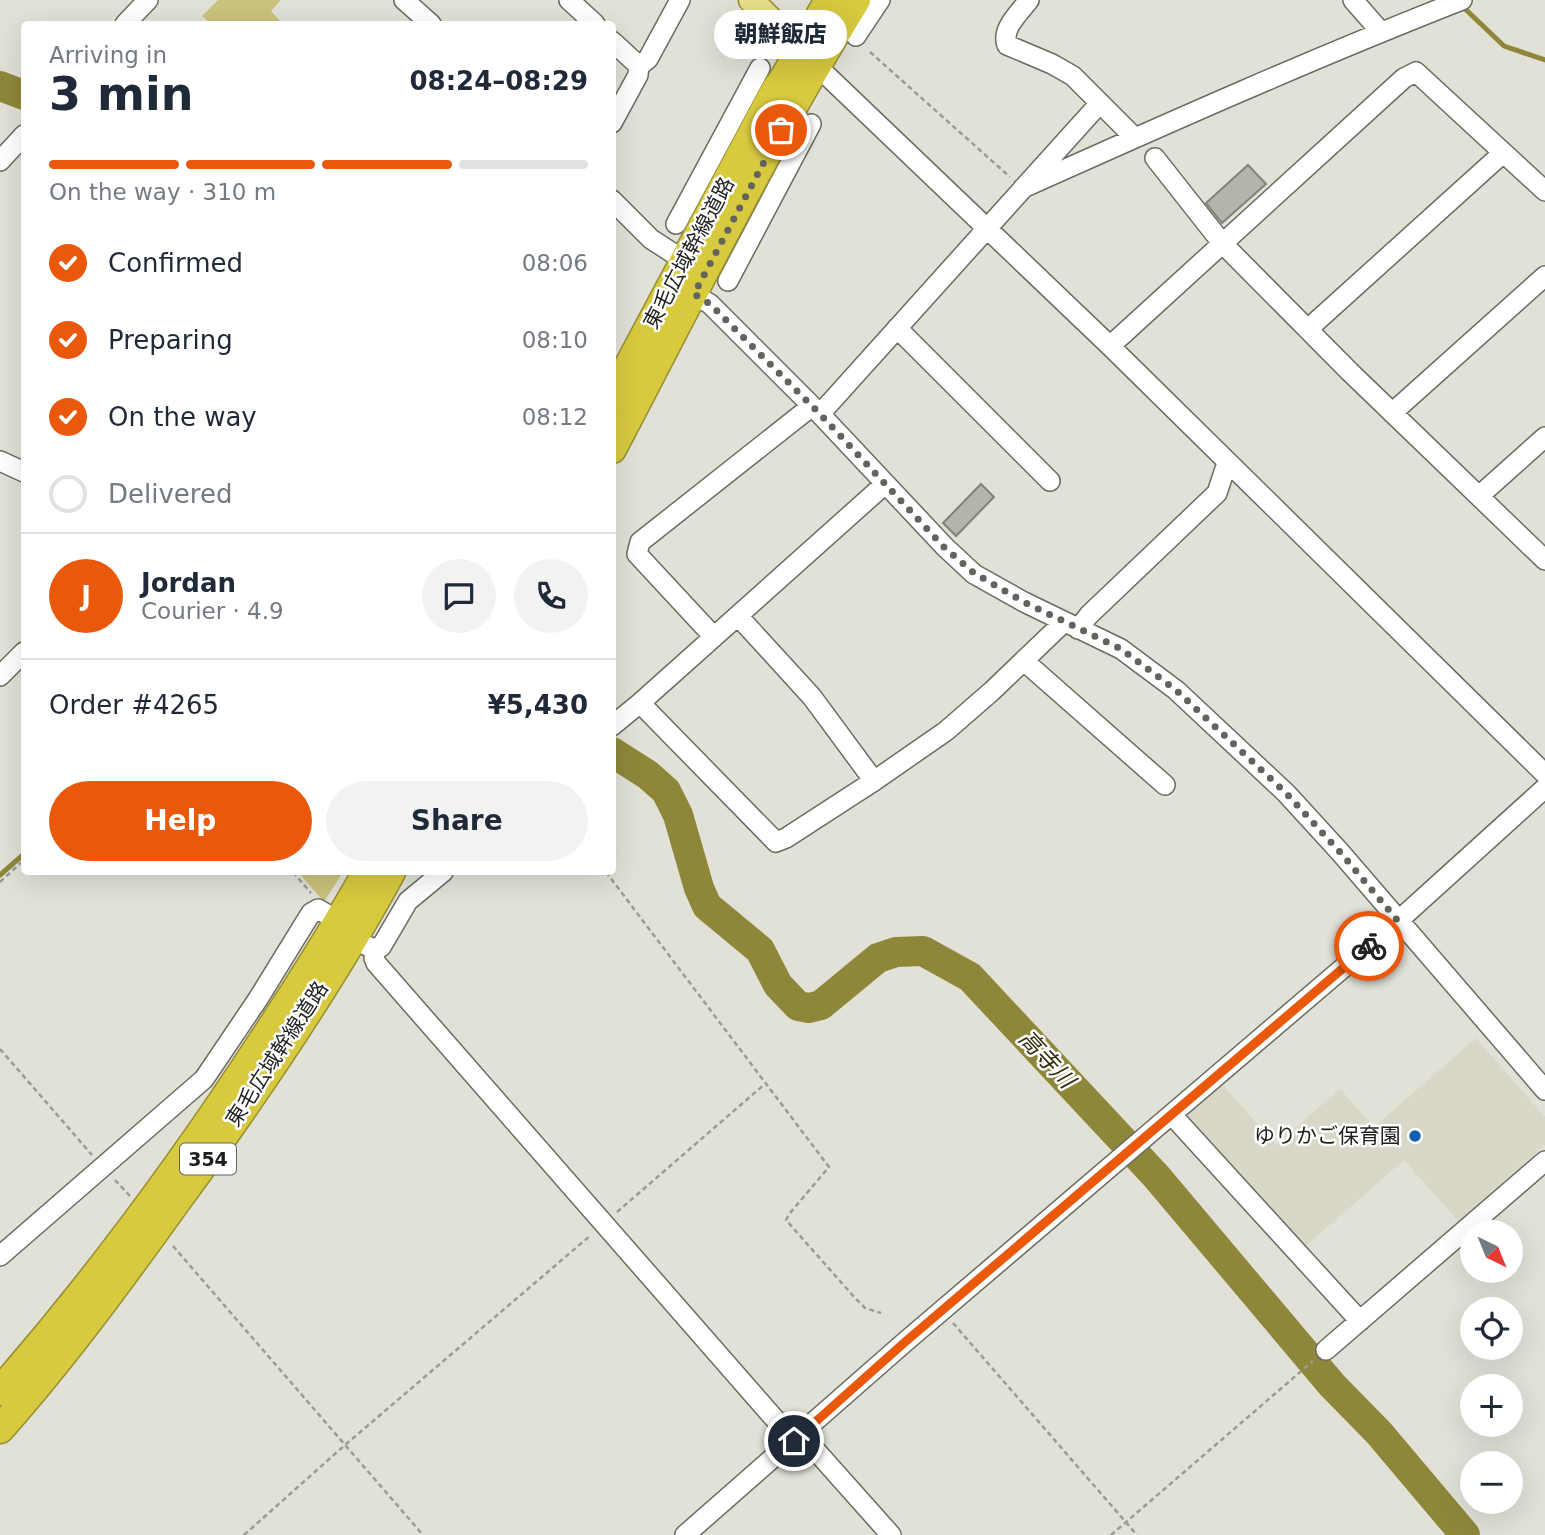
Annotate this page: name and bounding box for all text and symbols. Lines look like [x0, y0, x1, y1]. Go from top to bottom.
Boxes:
callout: 朝鮮飯店 [714, 11, 848, 60]
text: 朝鮮飯店 [735, 21, 827, 47]
text: Arriving in [49, 42, 167, 68]
text: 08:24–08:29 [409, 66, 588, 96]
text: 3 min [49, 67, 193, 121]
pin [751, 100, 811, 160]
icon: bag [762, 111, 800, 149]
street label: 東毛広域幹線道路 [639, 173, 739, 333]
text: On the way · 310 m [49, 179, 276, 205]
icon: check [49, 244, 87, 282]
text: Confirmed [108, 248, 243, 278]
text: 08:06 [522, 250, 588, 276]
icon: check [49, 321, 87, 359]
text: Preparing [108, 325, 233, 355]
text: 08:10 [522, 327, 588, 353]
icon: check [49, 398, 87, 436]
text: On the way [108, 402, 257, 432]
text: 08:12 [522, 404, 588, 430]
text: Delivered [108, 479, 232, 509]
button: chat [422, 559, 496, 633]
button: phone [514, 559, 588, 633]
text: Jordan [141, 568, 236, 598]
text: J [81, 581, 91, 611]
text: Courier · 4.9 [141, 598, 284, 624]
text: Order #4265 [49, 690, 219, 720]
text: ¥5,430 [488, 690, 588, 720]
button: Help [49, 781, 312, 861]
button: Share [326, 781, 588, 861]
courier [1334, 911, 1404, 981]
icon: bike [1350, 927, 1388, 965]
street label: 東毛広域幹線道路 [221, 977, 333, 1131]
water label: 高寺川 [1014, 1025, 1082, 1095]
place label: ゆりかご保育園 [1254, 1124, 1401, 1148]
marker: ゆりかご保育園 [1407, 1128, 1423, 1144]
road number: 354 [180, 1144, 236, 1175]
north arrow [1460, 1220, 1522, 1283]
map controls [1460, 1220, 1523, 1514]
button: locate [1460, 1297, 1523, 1360]
button: + [1460, 1374, 1523, 1437]
pin [764, 1411, 824, 1471]
icon: home [775, 1422, 813, 1460]
button: − [1460, 1451, 1523, 1514]

